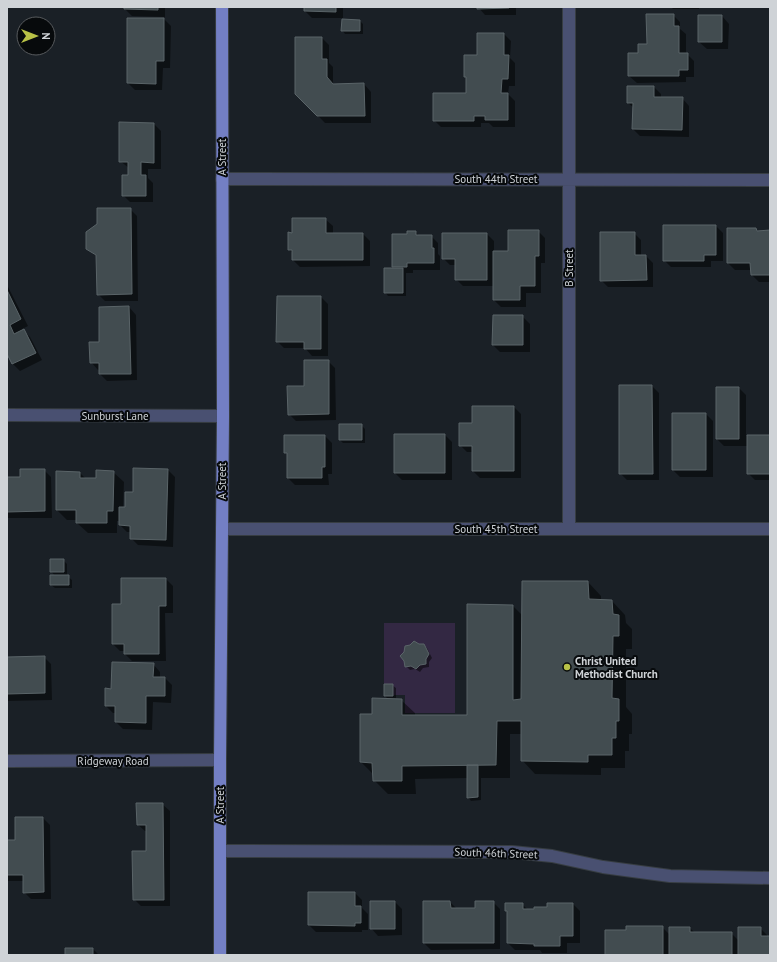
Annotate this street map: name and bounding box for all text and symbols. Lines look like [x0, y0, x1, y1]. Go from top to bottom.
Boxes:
north arrow [16, 16, 56, 56]
text: N [39, 32, 53, 40]
street label: A Street [215, 138, 229, 176]
street label: South 44th Street [454, 172, 538, 186]
street label: B Street [562, 249, 576, 287]
street label: Sunburst Lane [81, 409, 149, 423]
street label: A Street [215, 462, 229, 500]
street label: South 45th Street [454, 522, 538, 536]
place label: Christ United Methodist Church [575, 654, 658, 681]
marker: Christ United Methodist Church [562, 662, 572, 672]
street label: Ridgeway Road [77, 754, 149, 768]
street label: A Street [213, 786, 227, 824]
street label: South 46th Street [454, 845, 538, 861]

